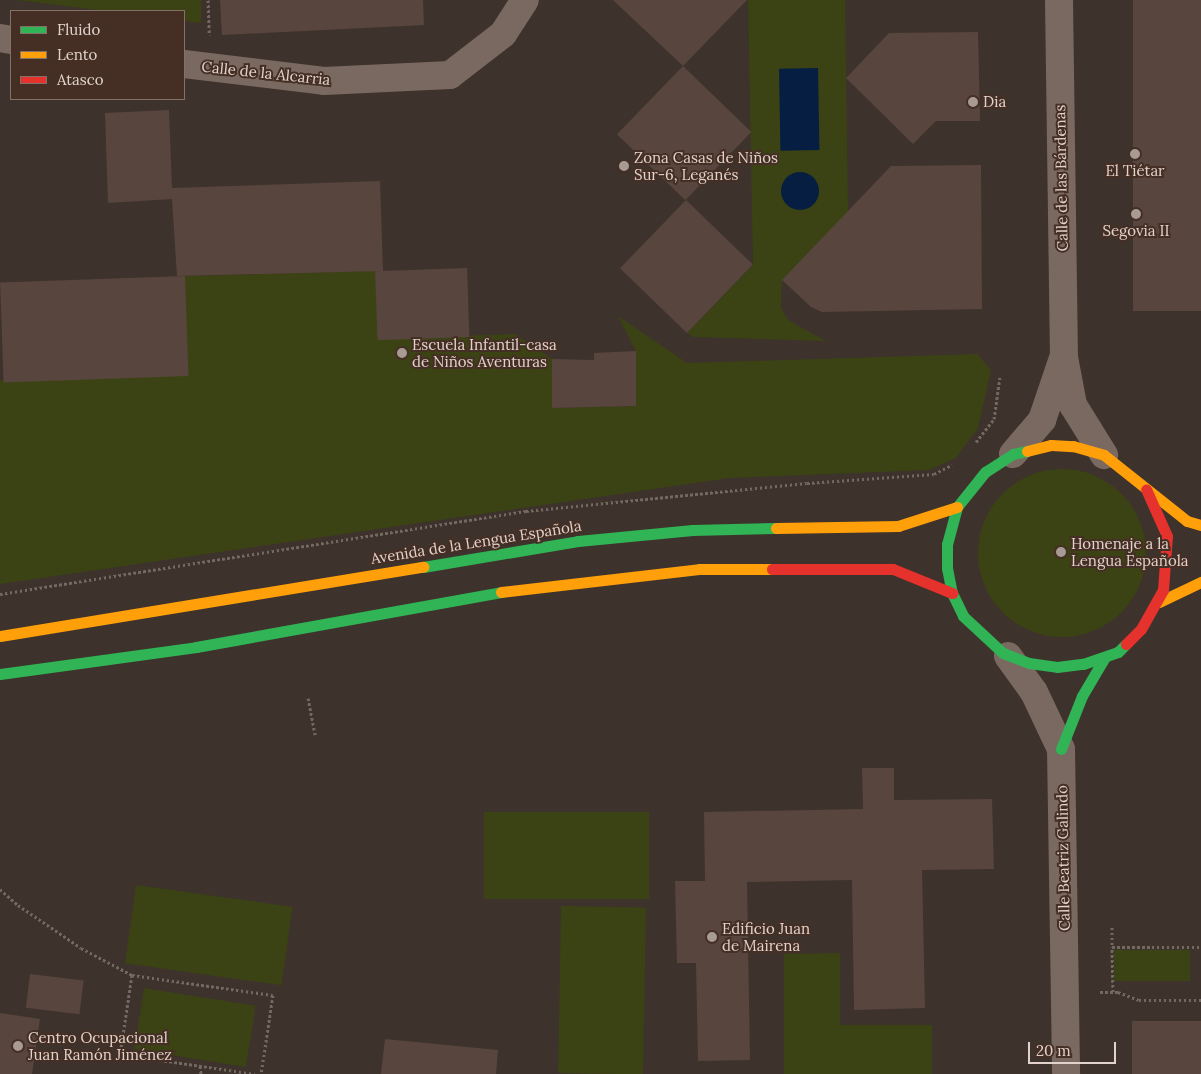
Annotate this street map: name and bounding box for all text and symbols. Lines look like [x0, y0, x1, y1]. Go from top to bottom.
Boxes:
legend [10, 10, 185, 100]
text: Fluido [57, 20, 100, 39]
text: Lento [57, 45, 97, 64]
street label: Calle de la Alcarria [201, 57, 331, 89]
text: Atasco [57, 70, 103, 89]
place label: Dia [983, 93, 1006, 111]
marker: Dia [967, 96, 979, 108]
street label: Calle de las Bárdenas [1051, 105, 1071, 251]
place label: Zona Casas de Niños Sur-6, Leganés [634, 148, 778, 183]
marker: El Tiétar [1129, 148, 1141, 160]
marker: Zona Casas de Niños Sur-6, Leganés [618, 160, 630, 172]
place label: El Tiétar [1105, 162, 1165, 180]
marker: Segovia II [1130, 208, 1142, 220]
place label: Segovia II [1102, 222, 1170, 240]
place label: Escuela Infantil-casa de Niños Aventuras [412, 335, 557, 370]
marker: Escuela Infantil-casa de Niños Aventuras [396, 347, 408, 359]
street label: Avenida de la Lengua Española [369, 516, 583, 568]
place label: Homenaje a la Lengua Española [1071, 534, 1189, 569]
marker: Homenaje a la Lengua Española [1055, 546, 1067, 558]
street label: Calle Beatriz Galindo [1053, 785, 1073, 931]
place label: Edificio Juan de Mairena [722, 919, 810, 954]
marker: Edificio Juan de Mairena [706, 931, 718, 943]
place label: Centro Ocupacional Juan Ramón Jiménez [28, 1028, 172, 1063]
scale bar [1031, 1032, 1118, 1064]
marker: Centro Ocupacional Juan Ramón Jiménez [12, 1040, 24, 1052]
text: 20 m [1036, 1041, 1071, 1060]

